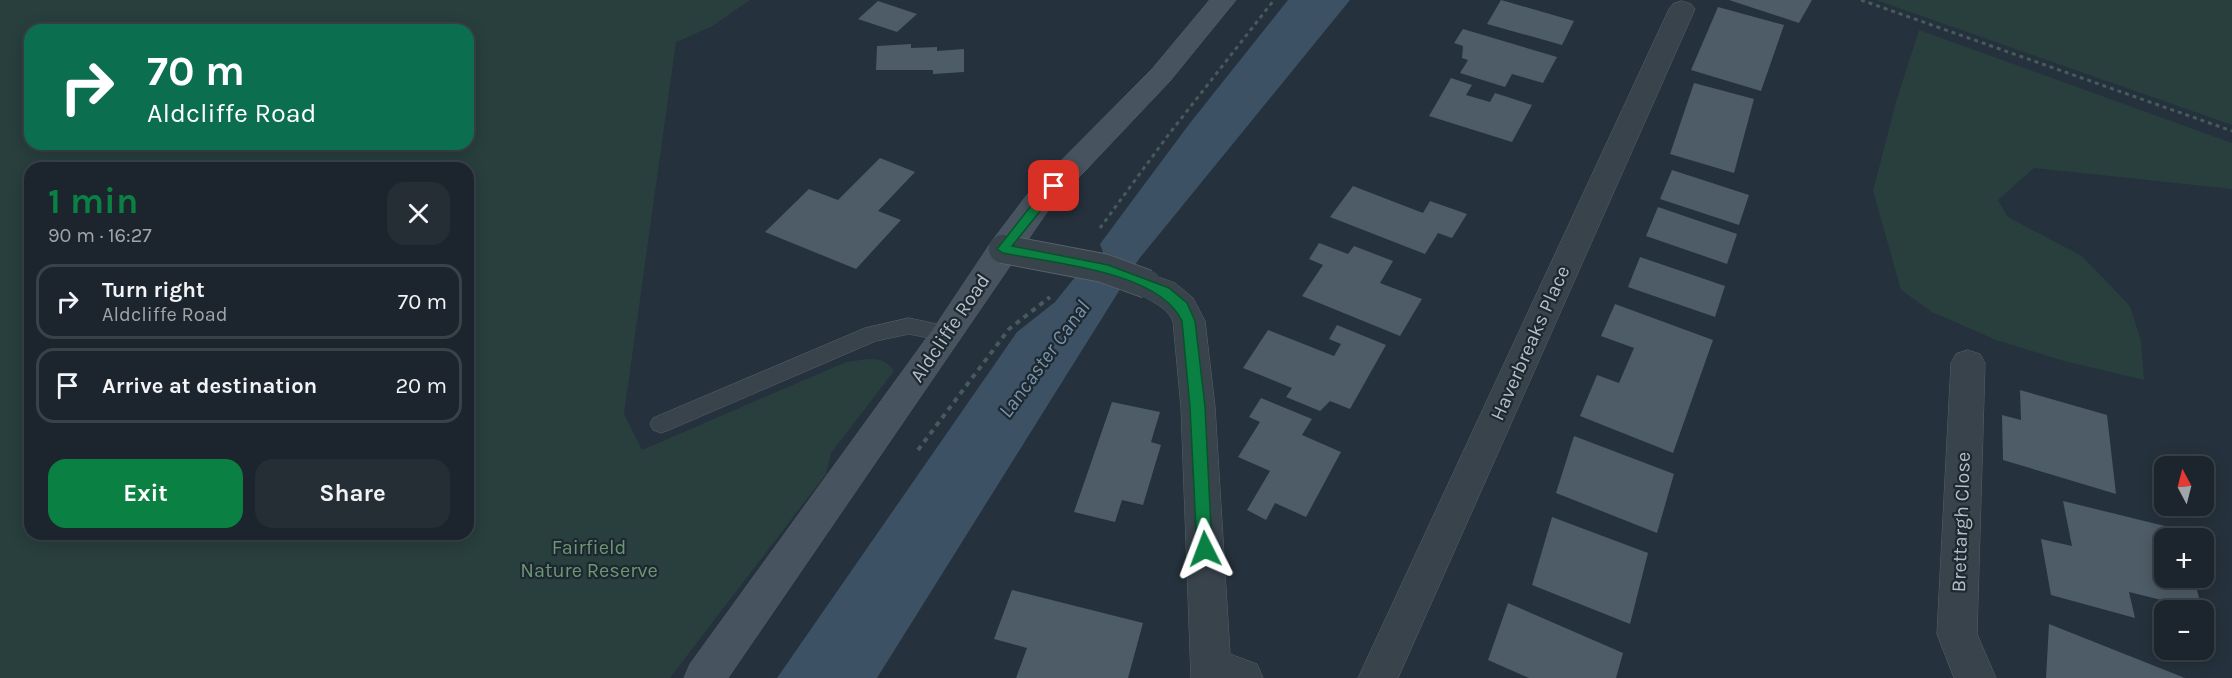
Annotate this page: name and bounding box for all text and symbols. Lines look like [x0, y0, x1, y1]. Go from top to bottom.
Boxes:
text: 70 m [147, 46, 245, 96]
icon: right [48, 48, 126, 126]
text: Aldcliffe Road [147, 97, 317, 129]
pin [1028, 160, 1079, 211]
icon: arrive [1037, 169, 1070, 202]
text: 1 min [48, 180, 138, 222]
button: close [387, 182, 450, 245]
text: 90 m · 16:27 [48, 224, 152, 247]
street label: Haverbreaks Place [1486, 262, 1574, 424]
street label: Aldcliffe Road [905, 270, 995, 386]
text: Turn right [102, 277, 205, 303]
icon: right [51, 285, 84, 318]
text: 70 m [398, 289, 447, 315]
water label: Lancaster Canal [993, 296, 1095, 422]
text: Aldcliffe Road [102, 303, 228, 326]
icon: arrive [51, 369, 84, 402]
text: Arrive at destination [102, 373, 317, 399]
text: 20 m [395, 373, 447, 399]
street label: Brettargh Close [1947, 451, 1975, 593]
north arrow [2154, 456, 2214, 516]
map controls [2154, 456, 2214, 660]
button: Exit [48, 459, 243, 528]
button: Share [255, 459, 450, 528]
position arrow [1173, 517, 1237, 581]
button: + [2154, 528, 2214, 588]
park label: Fairfield Nature Reserve [520, 536, 658, 582]
button: − [2154, 600, 2214, 660]

